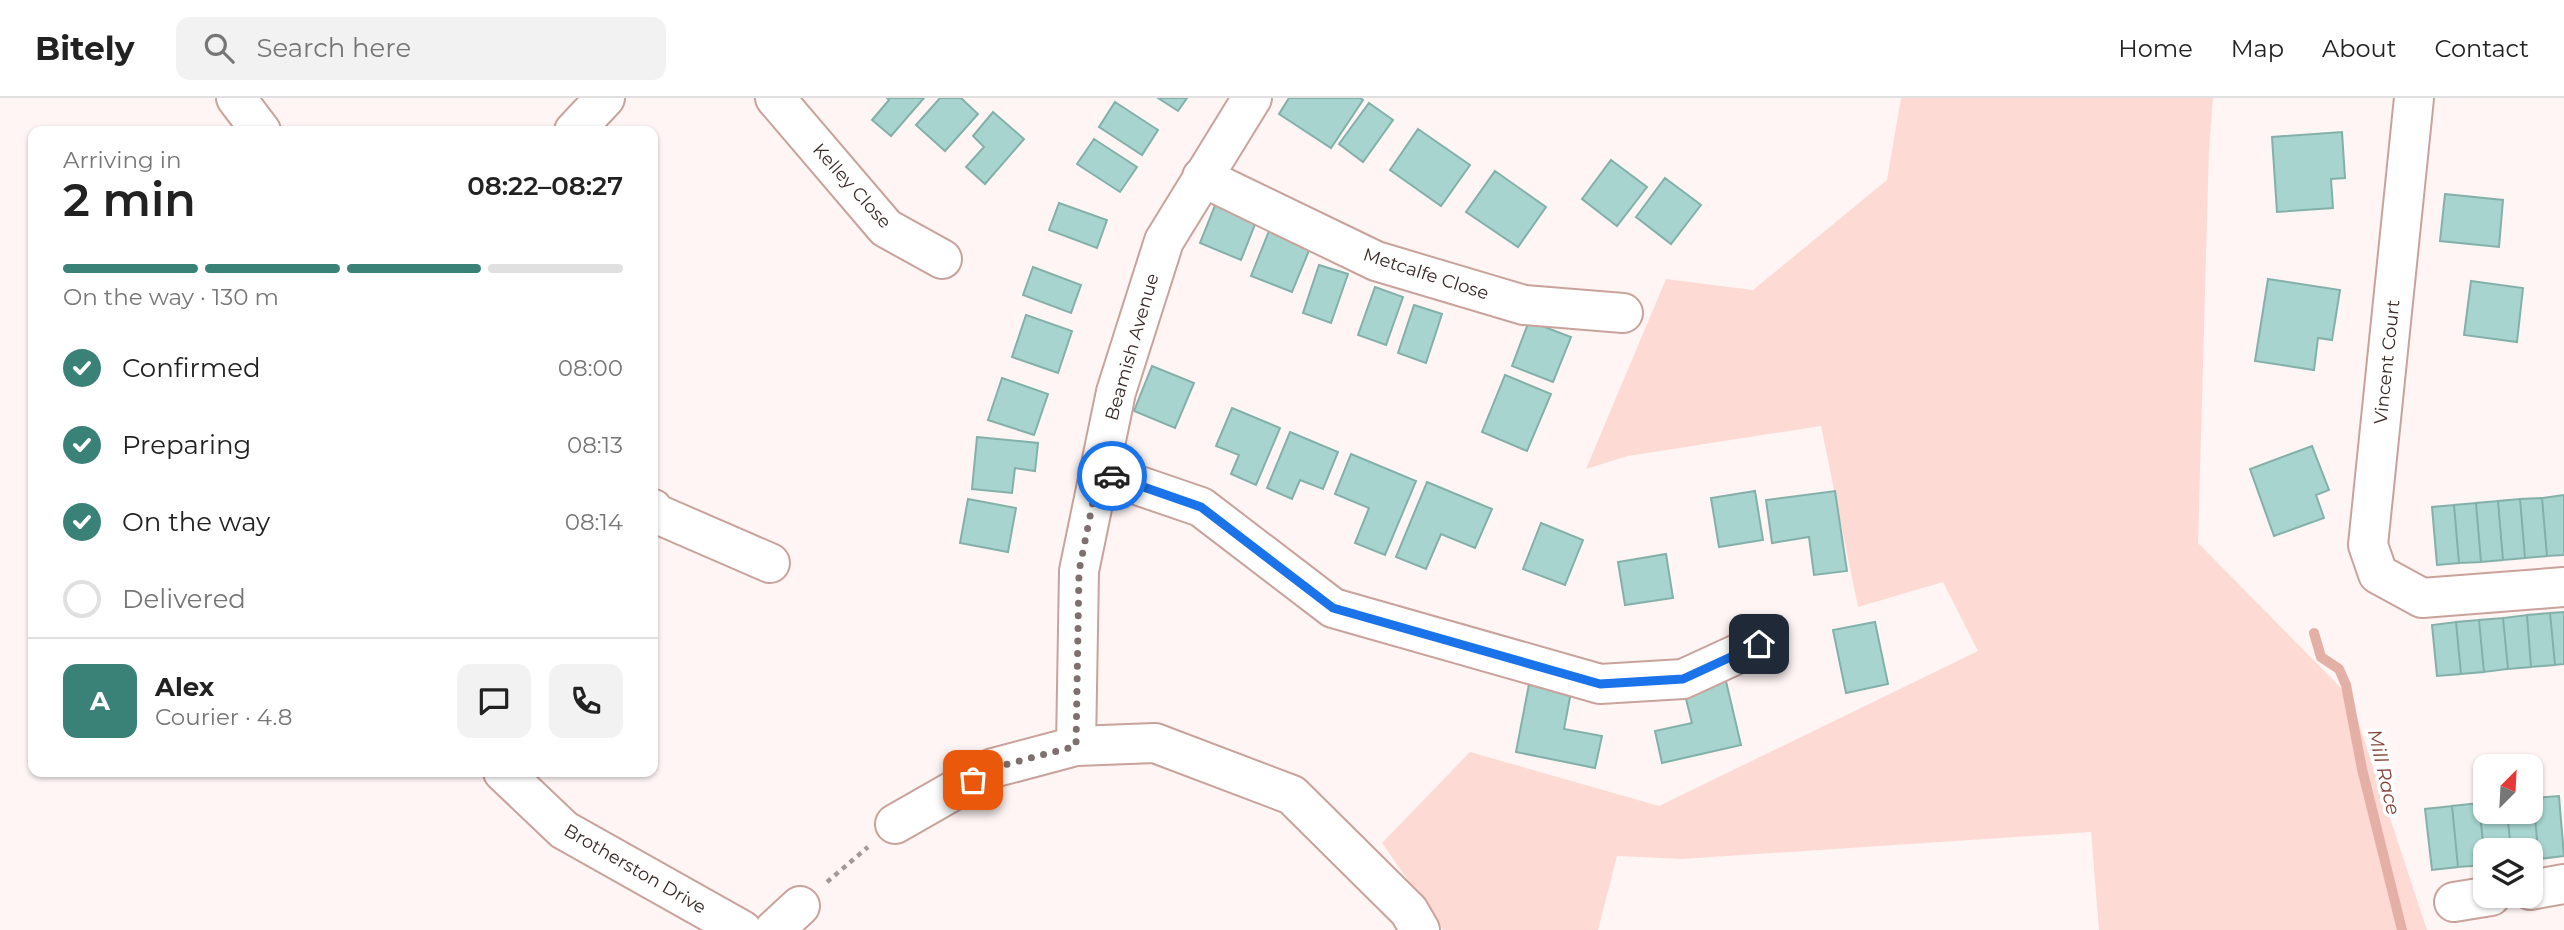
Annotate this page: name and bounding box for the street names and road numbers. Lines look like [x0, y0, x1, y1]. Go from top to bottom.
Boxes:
street label: Kelley Close [808, 139, 896, 233]
street label: Metcalfe Close [1360, 243, 1492, 305]
street label: Beamish Avenue [1100, 271, 1164, 423]
street label: Vincent Court [2370, 299, 2404, 425]
street label: Brotherston Drive [560, 819, 710, 919]

